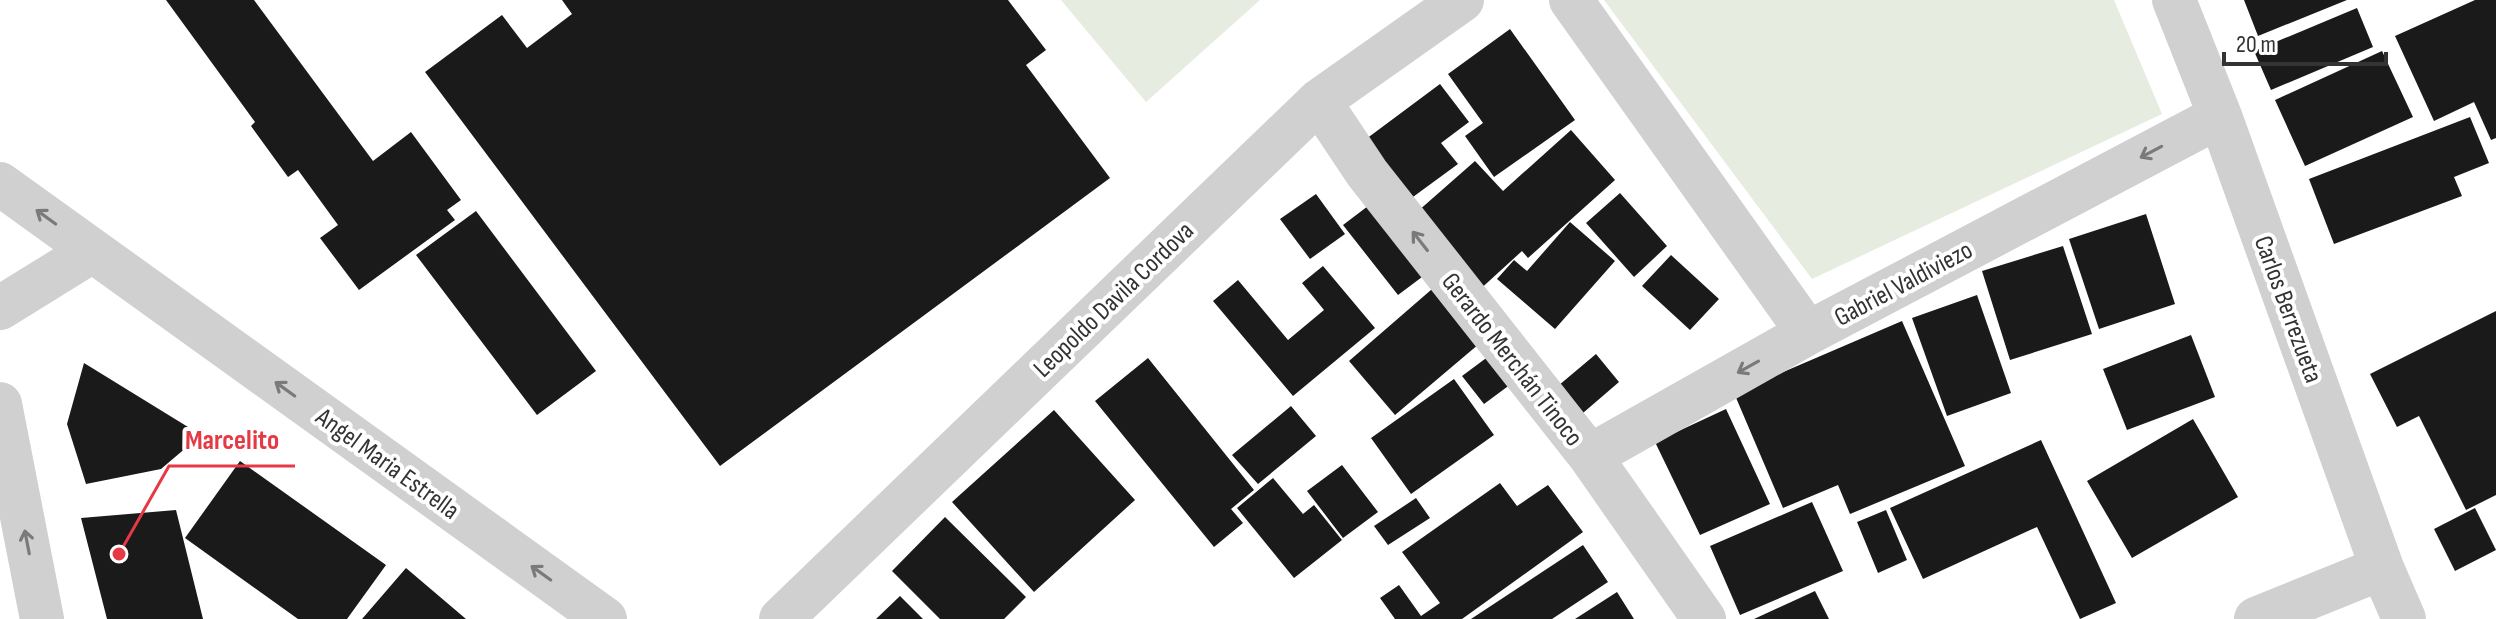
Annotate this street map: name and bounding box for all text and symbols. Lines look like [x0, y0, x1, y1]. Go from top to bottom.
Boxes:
scale bar [2224, 16, 2386, 66]
text: 20 m [2236, 30, 2276, 59]
one-way arrow [2139, 145, 2163, 161]
one-way arrow [36, 209, 58, 225]
street label: Leopoldo Davila Cordova [1028, 216, 1200, 384]
one-way arrow [1412, 231, 1429, 252]
street label: Carlos Berrezueta [2247, 232, 2329, 387]
street label: Gabriel Valdiviezo [1829, 235, 1978, 334]
street label: Gerardo Merchán Tinoco [1435, 267, 1589, 453]
one-way arrow [1737, 359, 1760, 375]
one-way arrow [274, 381, 296, 397]
street label: Angel Maria Estrella [309, 401, 465, 527]
callout: Marcelito [169, 414, 295, 466]
text: Marcelito [185, 424, 279, 457]
one-way arrow [19, 530, 34, 556]
one-way arrow [531, 565, 553, 582]

